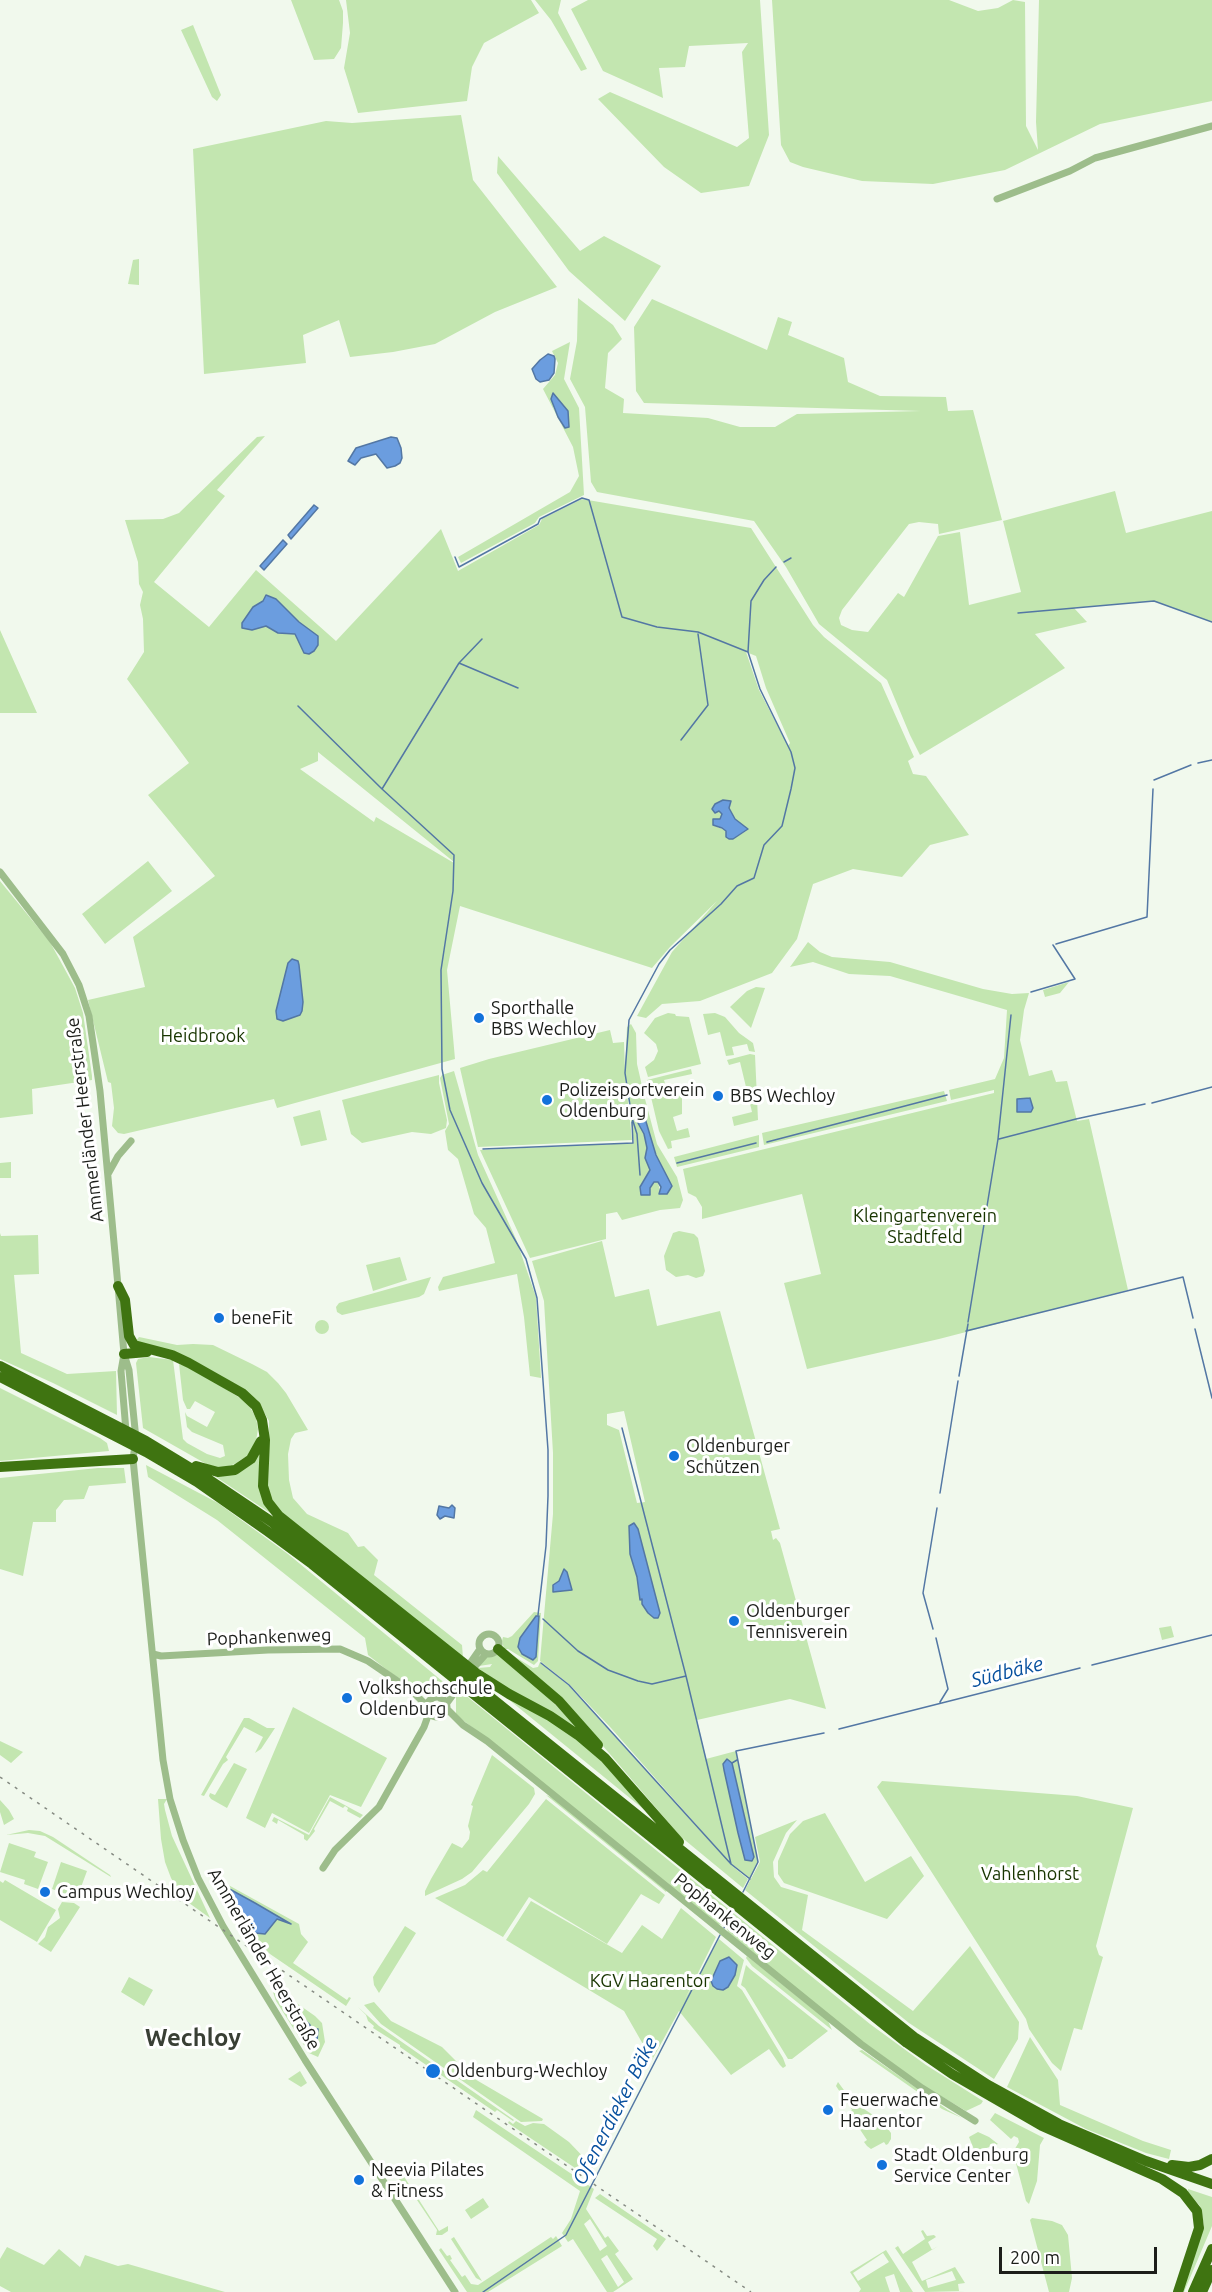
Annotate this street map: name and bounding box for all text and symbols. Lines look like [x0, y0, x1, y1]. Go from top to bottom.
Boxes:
place label: Sporthalle BBS Wechloy [491, 997, 596, 1040]
marker: Sporthalle BBS Wechloy [472, 1011, 486, 1025]
street label: Ammerländer Heerstraße [62, 1016, 108, 1224]
park label: Heidbrook [161, 1025, 245, 1047]
place label: Polizeisportverein Oldenburg [559, 1079, 704, 1122]
place label: BBS Wechloy [730, 1085, 835, 1107]
marker: BBS Wechloy [711, 1089, 725, 1103]
marker: Polizeisportverein Oldenburg [540, 1093, 554, 1107]
park label: Kleingartenverein Stadtfeld [853, 1205, 997, 1248]
place label: beneFit [231, 1307, 293, 1329]
marker: beneFit [212, 1311, 226, 1325]
place label: Oldenburger Schützen [686, 1435, 790, 1478]
marker: Oldenburger Schützen [667, 1449, 681, 1463]
place label: Oldenburger Tennisverein [746, 1600, 850, 1642]
marker: Oldenburger Tennisverein [727, 1614, 741, 1628]
street label: Pophankenweg [206, 1624, 332, 1650]
water label: Südbäke [968, 1651, 1046, 1693]
place label: Volkshochschule Oldenburg [359, 1677, 493, 1720]
marker: Volkshochschule Oldenburg [340, 1691, 354, 1705]
park label: Vahlenhorst [981, 1863, 1079, 1885]
street label: Ammerländer Heerstraße [203, 1864, 325, 2054]
street label: Pophankenweg [670, 1868, 780, 1964]
place label: Campus Wechloy [57, 1881, 194, 1903]
marker: Campus Wechloy [38, 1885, 52, 1899]
park label: KGV Haarentor [590, 1970, 710, 1992]
district label: Wechloy [145, 2024, 241, 2052]
water label: Ofenerdieker Bäke [567, 2033, 663, 2189]
place label: Oldenburg-Wechloy [446, 2060, 607, 2082]
marker: Oldenburg-Wechloy [424, 2062, 442, 2080]
place label: Feuerwache Haarentor [840, 2089, 939, 2132]
marker: Feuerwache Haarentor [821, 2103, 835, 2117]
place label: Stadt Oldenburg Service Center [894, 2144, 1029, 2186]
marker: Stadt Oldenburg Service Center [875, 2158, 889, 2172]
place label: Neevia Pilates & Fitness [371, 2159, 484, 2202]
marker: Neevia Pilates & Fitness [352, 2173, 366, 2187]
scale bar [1002, 2235, 1160, 2273]
text: 200 m [1010, 2247, 1060, 2267]

